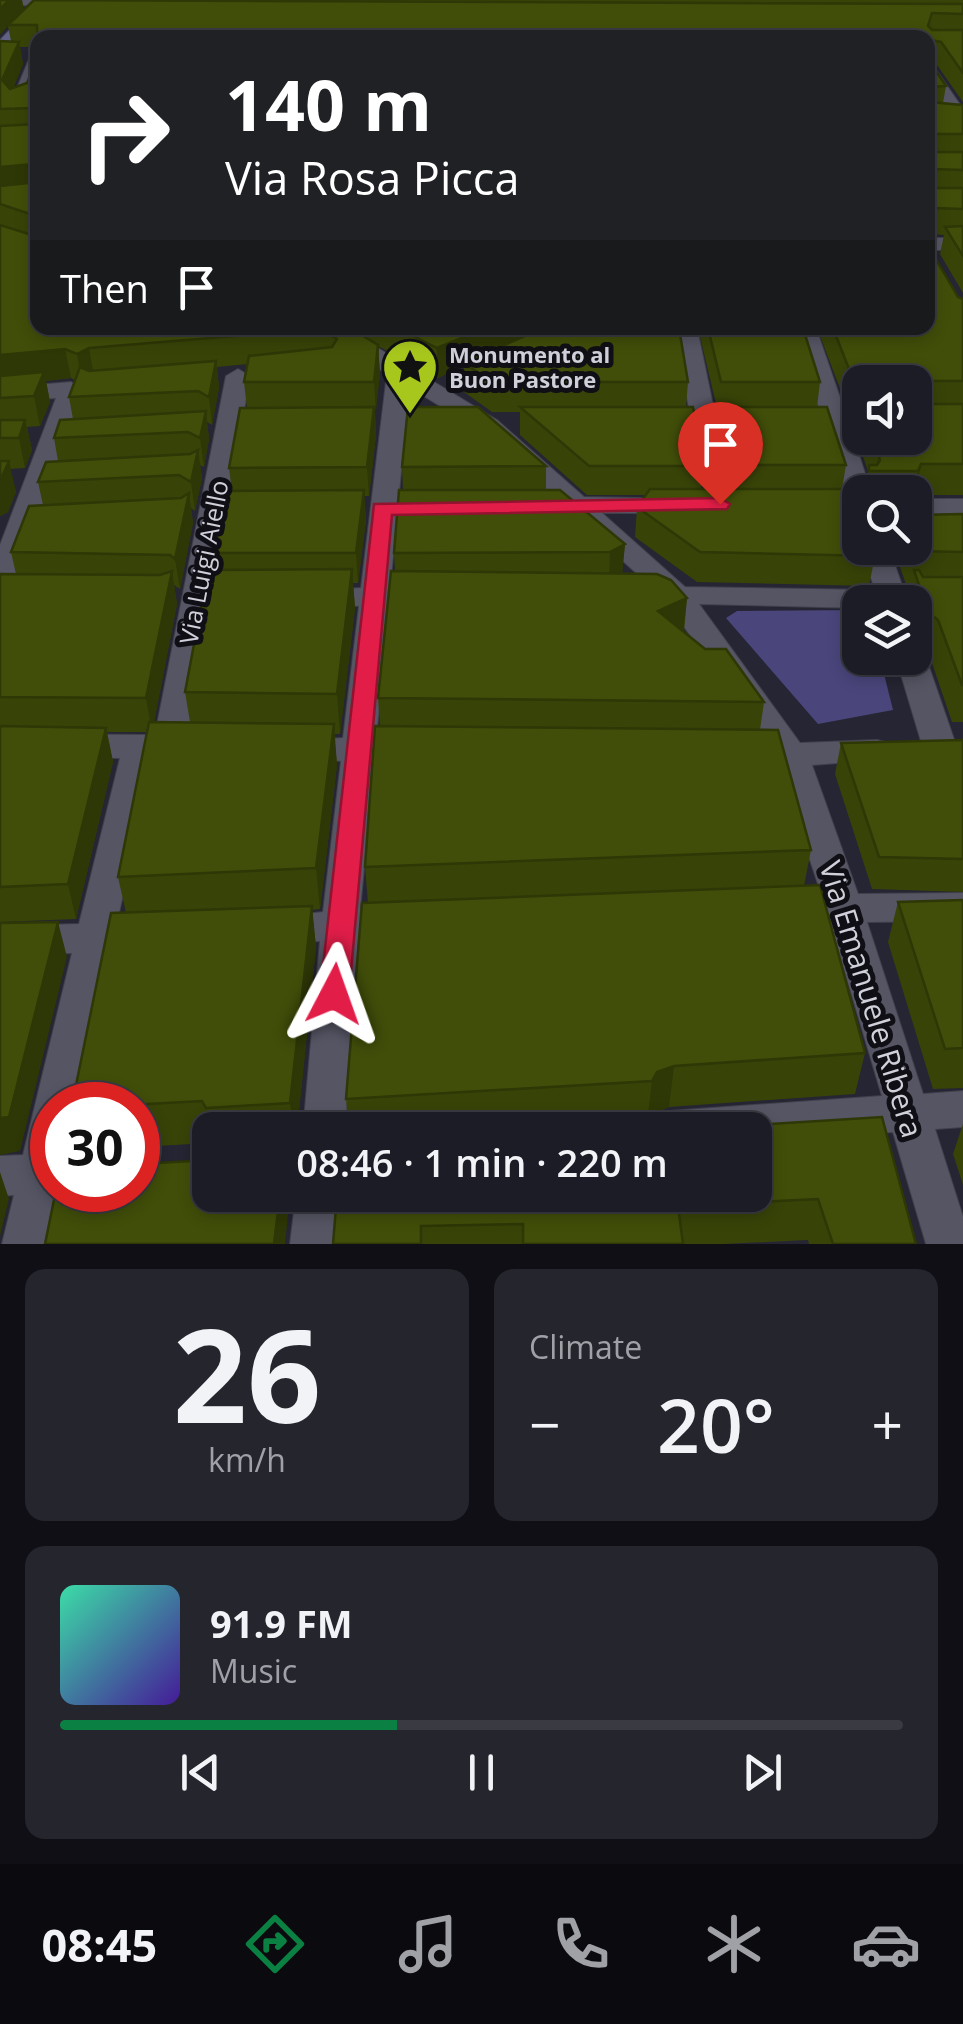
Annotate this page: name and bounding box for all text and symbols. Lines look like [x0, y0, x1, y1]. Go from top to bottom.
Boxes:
text: 140 m [225, 56, 432, 152]
icon: right [60, 70, 190, 200]
text: Via Rosa Picca [225, 147, 519, 208]
icon: arrive [169, 260, 224, 315]
text: Then [60, 262, 149, 314]
place icon: Monumento al Buon Pastore [380, 337, 440, 416]
place label: Monumento al Buon Pastore [449, 339, 610, 394]
map controls [842, 365, 932, 675]
button: sound [842, 365, 932, 455]
pin [678, 402, 763, 505]
icon: arrive [693, 417, 748, 472]
button: search [842, 475, 932, 565]
street label: Via Luigi Aiello [170, 477, 236, 647]
button: layers [842, 585, 932, 675]
street label: Via Emanuele Ribera [810, 856, 934, 1142]
position arrow [282, 942, 386, 1046]
speed limit sign: 30 [30, 1082, 160, 1212]
text: 08:46 · 1 min · 220 m [296, 1136, 668, 1188]
text: 26 [173, 1284, 321, 1461]
text: Climate [529, 1325, 642, 1368]
text: 20° [657, 1373, 775, 1475]
text: − [529, 1386, 560, 1461]
text: + [872, 1386, 903, 1461]
text: km/h [208, 1438, 286, 1481]
text: 91.9 FM [210, 1597, 353, 1649]
text: Music [210, 1649, 297, 1692]
icon: previous [173, 1745, 228, 1800]
icon: pause [454, 1745, 509, 1800]
icon: next [735, 1745, 790, 1800]
icon: directions [240, 1909, 310, 1979]
icon: music [393, 1909, 463, 1979]
icon: phone [546, 1909, 616, 1979]
icon: climate [699, 1909, 769, 1979]
icon: car [851, 1909, 921, 1979]
text: 08:45 [41, 1914, 157, 1975]

